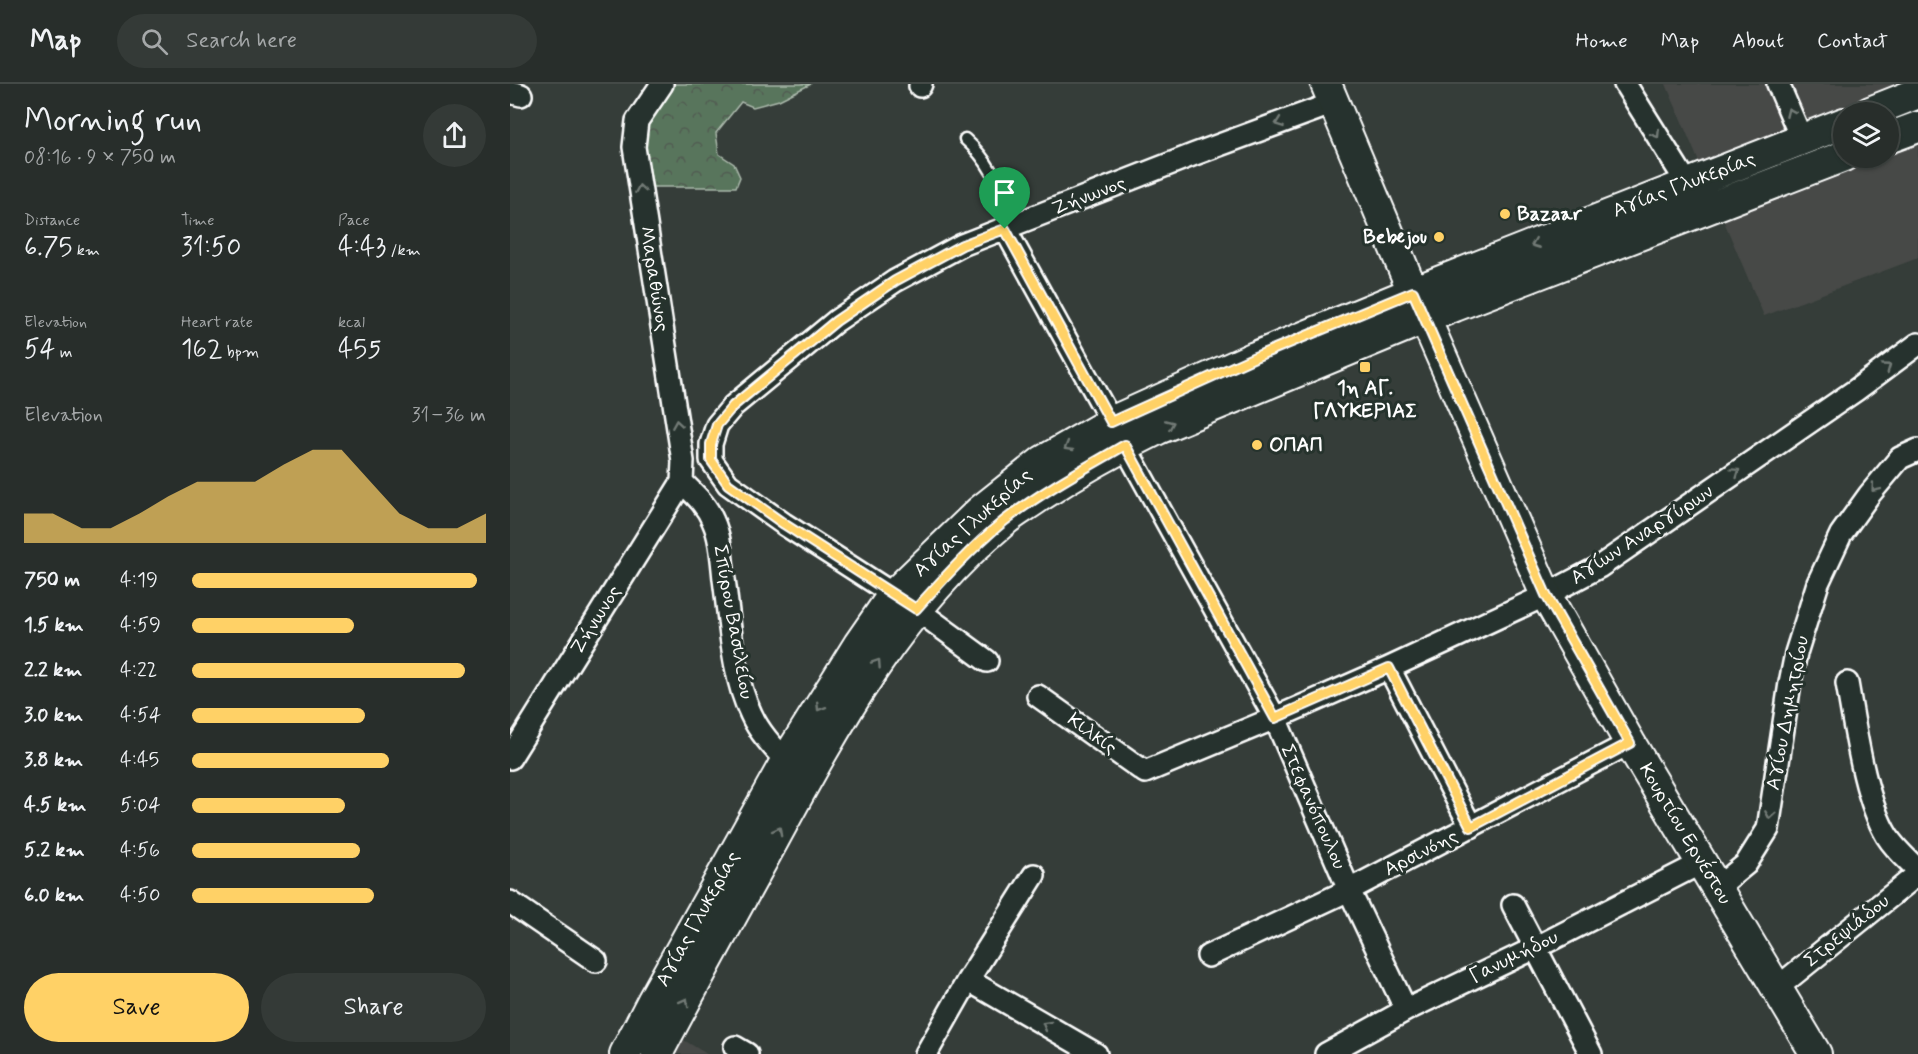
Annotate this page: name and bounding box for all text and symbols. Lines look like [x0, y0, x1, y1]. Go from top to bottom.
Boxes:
search box [117, 14, 537, 68]
text: Map [30, 23, 81, 60]
icon: search [138, 25, 171, 58]
text: Search here [186, 27, 297, 55]
text: Home [1576, 27, 1628, 55]
text: Map [1661, 27, 1699, 55]
text: About [1732, 27, 1784, 55]
text: Contact [1817, 27, 1888, 55]
text: Morning run [24, 99, 202, 143]
map controls [1833, 102, 1899, 168]
button: layers [1833, 102, 1899, 168]
button: share [423, 104, 486, 167]
one-way arrow [1785, 107, 1797, 118]
one-way arrow [1274, 116, 1285, 128]
one-way arrow [1649, 128, 1661, 138]
text: 08:16 · 9 × 750 m [24, 144, 176, 171]
street label: Αγίας Γλυκερίας [1609, 145, 1760, 225]
pin [979, 167, 1030, 229]
street label: Ζήνωνος [1048, 170, 1130, 222]
icon: arrive [988, 176, 1021, 209]
one-way arrow [635, 185, 647, 194]
place label: Bazaar [1517, 201, 1583, 228]
marker: Bazaar [1498, 207, 1512, 221]
text: Distance [24, 210, 80, 231]
text: Time [181, 210, 215, 231]
text: Pace [338, 210, 370, 231]
street label: Μαραθώνος [632, 224, 676, 334]
place label: Bebejou [1363, 224, 1427, 251]
marker: Bebejou [1432, 230, 1446, 244]
text: 6.75 [24, 231, 72, 265]
text: 31:50 [181, 231, 241, 265]
text: 4:43 [338, 231, 386, 265]
one-way arrow [1530, 237, 1541, 249]
text: km [72, 240, 100, 261]
text: /km [386, 240, 421, 261]
text: Elevation [24, 312, 87, 333]
text: Heart rate [181, 312, 253, 333]
text: kcal [338, 312, 365, 333]
text: 54 [24, 333, 55, 367]
text: 162 [181, 333, 223, 367]
text: 455 [338, 333, 381, 367]
text: m [55, 342, 72, 363]
text: bpm [223, 342, 259, 363]
marker: 1η ΑΓ. ΓΛΥΚΕΡΙΑΣ [1358, 360, 1372, 374]
one-way arrow [1880, 363, 1891, 374]
place label: 1η ΑΓ. ΓΛΥΚΕΡΙΑΣ [1313, 375, 1417, 425]
text: Elevation [24, 402, 103, 429]
text: 31–36 m [412, 402, 486, 429]
one-way arrow [671, 419, 684, 429]
one-way arrow [1164, 419, 1175, 431]
place label: ΟΠΑΠ [1269, 432, 1323, 459]
marker: ΟΠΑΠ [1250, 438, 1264, 452]
one-way arrow [1063, 440, 1074, 451]
street label: Αγίας Γλυκερίας [908, 462, 1038, 584]
one-way arrow [1730, 468, 1741, 479]
street label: Αγίων Αναργύρων [1565, 479, 1719, 591]
one-way arrow [1872, 481, 1883, 492]
street label: Σπύρου Βασιλείου [706, 543, 760, 701]
text: 750 m [24, 567, 80, 594]
text: 4:19 [120, 567, 158, 594]
street label: Ζήνωνος [564, 580, 628, 660]
text: 1.5 km [24, 612, 84, 639]
text: 4:59 [120, 612, 161, 639]
street label: Αγίου Δημητρίου [1760, 634, 1816, 792]
text: 2.2 km [24, 657, 82, 684]
text: 4:22 [120, 657, 157, 684]
one-way arrow [869, 659, 881, 669]
one-way arrow [816, 701, 828, 711]
text: 3.0 km [24, 702, 83, 729]
text: 4:54 [120, 702, 161, 729]
street label: Κιλκίς [1062, 707, 1123, 761]
street label: Στεφανόπουλου [1273, 740, 1353, 874]
text: 3.8 km [24, 747, 83, 774]
text: 4:45 [120, 747, 159, 774]
street label: Κουρτίου Ερνέστου [1632, 758, 1738, 910]
text: 4.5 km [24, 792, 86, 819]
text: 5:04 [120, 792, 161, 819]
one-way arrow [1764, 809, 1777, 819]
street label: Αρσινόης [1379, 823, 1463, 883]
one-way arrow [771, 827, 782, 837]
text: 5.2 km [24, 837, 85, 864]
text: 4:56 [120, 837, 160, 864]
street label: Αγίας Γλυκερίας [650, 846, 747, 992]
text: 6.0 km [24, 882, 84, 909]
text: 4:50 [120, 882, 160, 909]
street label: Στρεψιάδου [1798, 888, 1896, 974]
street label: Γανυμήδου [1465, 924, 1563, 990]
button: Save [24, 973, 249, 1042]
button: Share [261, 973, 486, 1042]
one-way arrow [678, 998, 689, 1008]
one-way arrow [1041, 1020, 1052, 1032]

